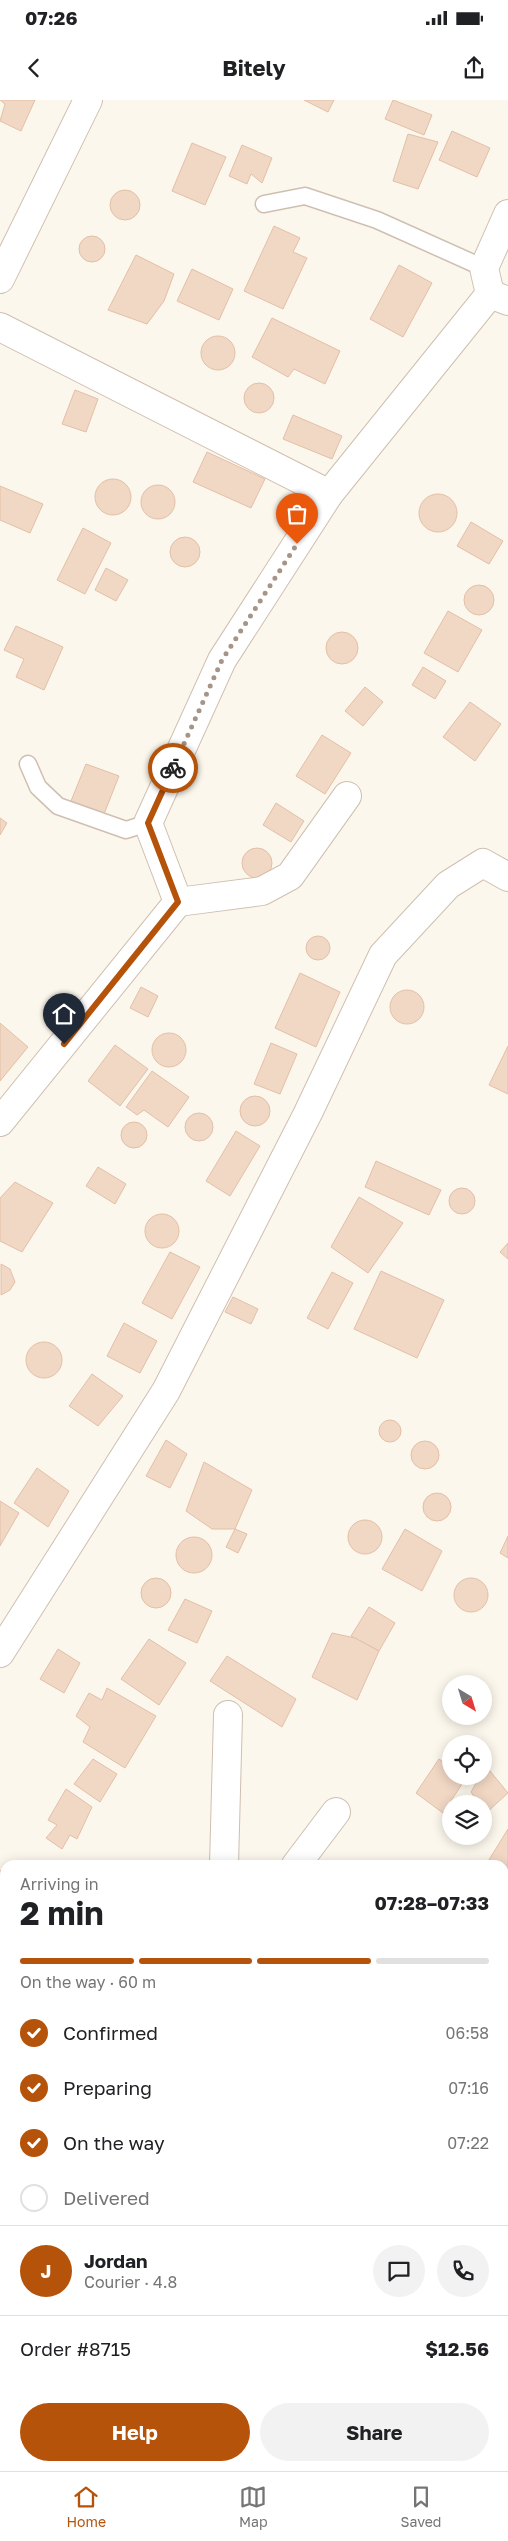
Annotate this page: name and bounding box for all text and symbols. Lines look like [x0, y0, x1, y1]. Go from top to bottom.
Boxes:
text: 07:26 [25, 6, 77, 29]
icon: back [20, 54, 48, 82]
text: Bitely [222, 54, 286, 81]
icon: share [460, 54, 488, 82]
pin [276, 493, 318, 544]
icon: bag [283, 500, 311, 528]
courier [148, 743, 198, 793]
icon: bike [159, 754, 187, 782]
pin [43, 993, 85, 1044]
icon: home [50, 1000, 78, 1028]
north arrow [442, 1675, 492, 1725]
map controls [442, 1675, 492, 1845]
button: locate [442, 1735, 492, 1785]
button: layers [442, 1795, 492, 1845]
text: Arriving in [20, 1874, 99, 1894]
text: 07:28–07:33 [374, 1891, 489, 1914]
text: 2 min [20, 1894, 104, 1932]
text: On the way · 60 m [20, 1972, 156, 1992]
icon: check [20, 2019, 48, 2047]
text: Confirmed [63, 2021, 158, 2044]
text: 06:58 [446, 2023, 489, 2043]
icon: check [20, 2074, 48, 2102]
text: Preparing [63, 2076, 152, 2099]
text: 07:16 [448, 2078, 489, 2098]
icon: check [20, 2129, 48, 2157]
text: On the way [63, 2131, 165, 2154]
text: 07:22 [447, 2133, 489, 2153]
text: Delivered [63, 2186, 150, 2209]
button: chat [373, 2245, 425, 2297]
button: phone [437, 2245, 489, 2297]
text: Jordan [84, 2249, 148, 2272]
text: J [41, 2259, 51, 2282]
text: Courier · 4.8 [84, 2272, 177, 2292]
text: Order #8715 [20, 2337, 131, 2360]
text: $12.56 [425, 2337, 489, 2360]
button: Help [20, 2403, 250, 2461]
button: Share [260, 2403, 489, 2461]
tab: Home [66, 2483, 106, 2530]
tab: Map [239, 2483, 268, 2530]
tab: Saved [401, 2483, 441, 2530]

